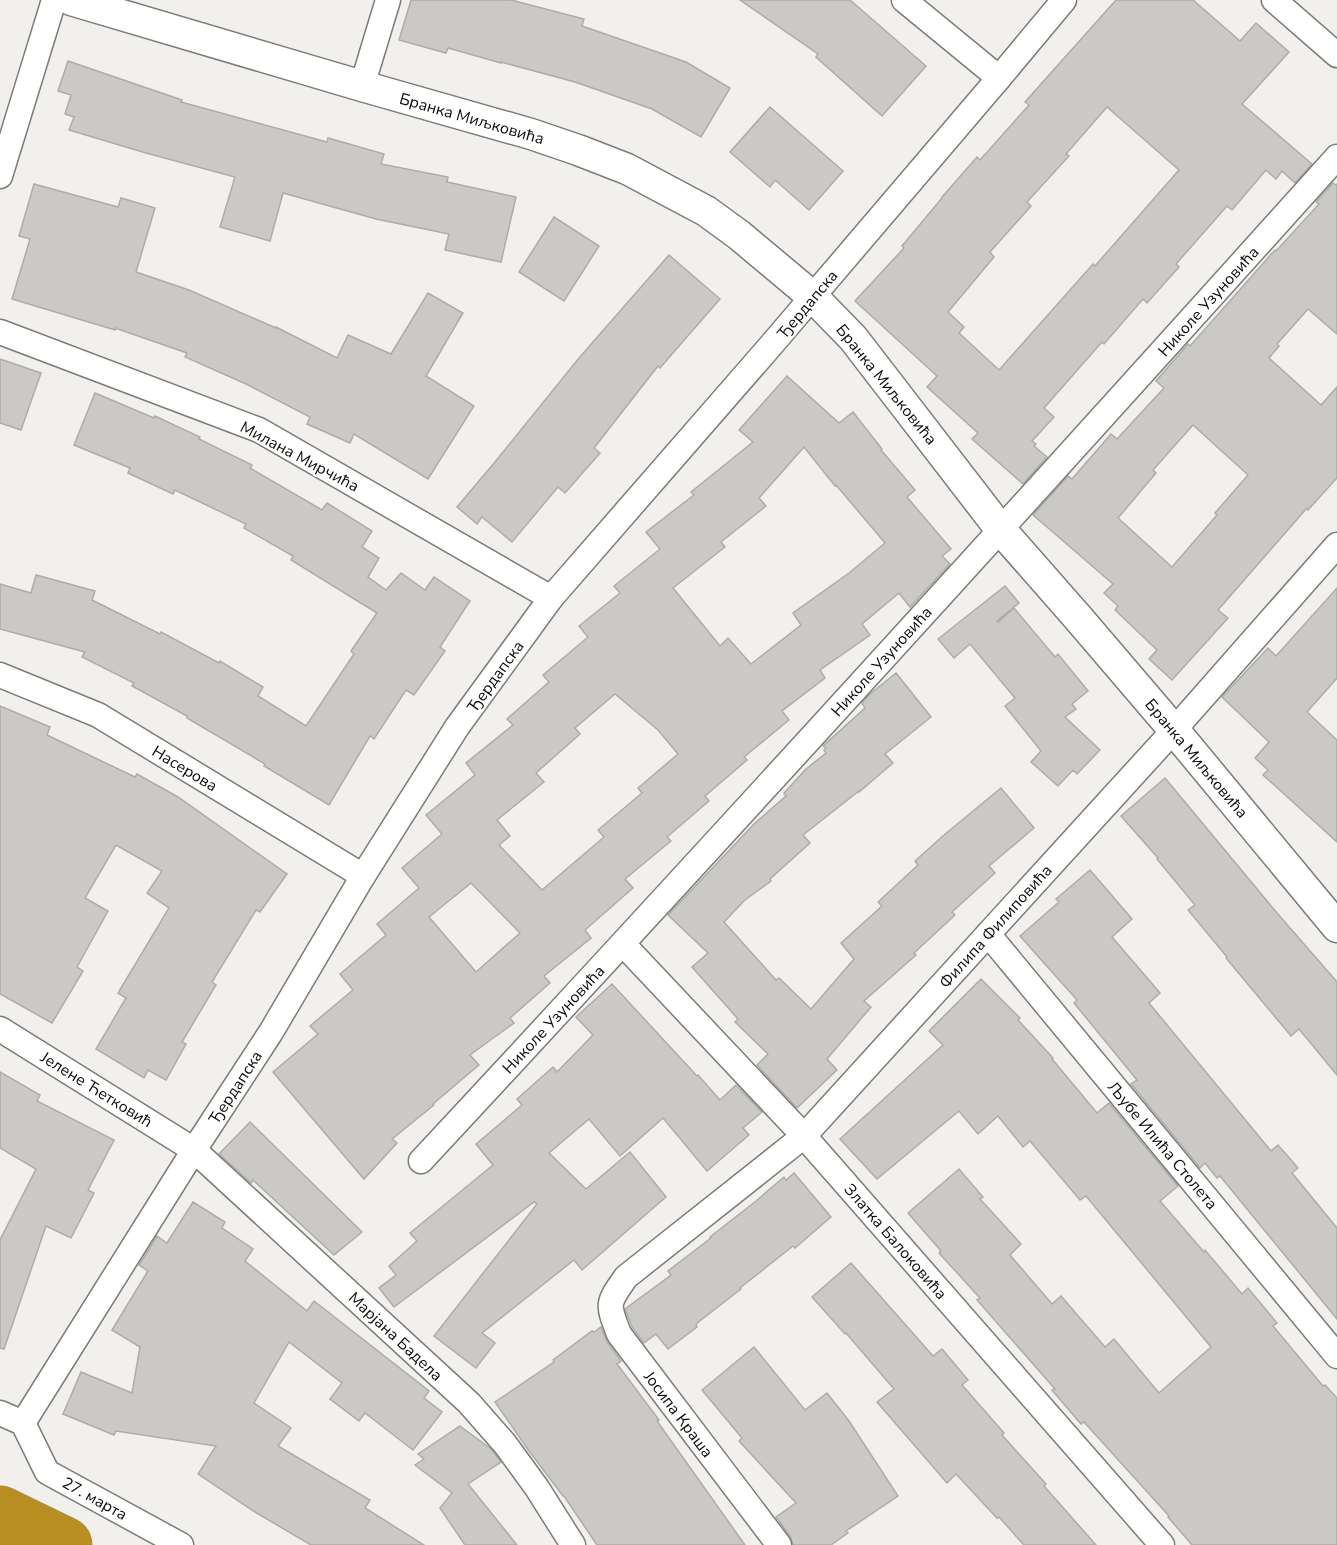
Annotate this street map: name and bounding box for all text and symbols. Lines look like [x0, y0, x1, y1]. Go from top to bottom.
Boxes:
street label: Бранка Миљковића [397, 88, 547, 150]
street label: Николе Узуновића [1153, 242, 1264, 362]
street label: Ђердапска [772, 266, 843, 344]
street label: Бранка Миљковића [831, 320, 942, 450]
street label: Милана Мирчића [236, 416, 363, 497]
street label: Николе Узуновића [826, 602, 937, 722]
street label: Ђердапска [462, 636, 529, 717]
street label: Бранка Миљковића [1140, 694, 1253, 823]
street label: Насерова [148, 741, 221, 797]
street label: Филипа Филиповића [934, 860, 1057, 993]
street label: Николе Узуновића [498, 961, 610, 1079]
street label: Јелене Ћетковић [35, 1046, 157, 1133]
street label: Ђердапска [204, 1046, 268, 1129]
street label: Љубе Илића Столета [1102, 1077, 1222, 1214]
street label: Златка Балоковића [839, 1179, 952, 1304]
street label: Марјана Бадела [343, 1287, 447, 1386]
street label: Јосипа Краша [638, 1366, 718, 1462]
street label: 27. марта [58, 1472, 131, 1526]

